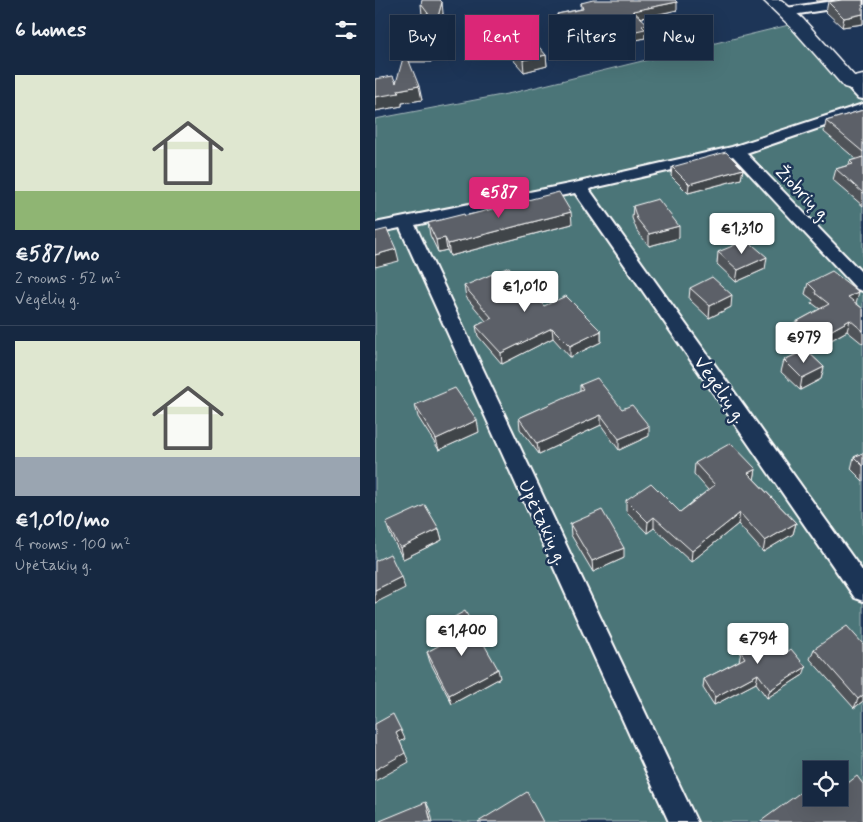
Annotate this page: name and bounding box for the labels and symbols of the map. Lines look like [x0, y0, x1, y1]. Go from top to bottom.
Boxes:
street label: Žiobrių g. [769, 160, 836, 229]
pin: €587 [469, 176, 529, 219]
pin: €1,310 [701, 212, 783, 255]
pin: €1,010 [484, 270, 566, 313]
pin: €979 [774, 322, 834, 364]
street label: Vėgėlių g. [687, 351, 752, 429]
street label: Upėtakių g. [511, 476, 573, 570]
pin: €1,400 [421, 614, 503, 657]
pin: €794 [728, 622, 788, 665]

